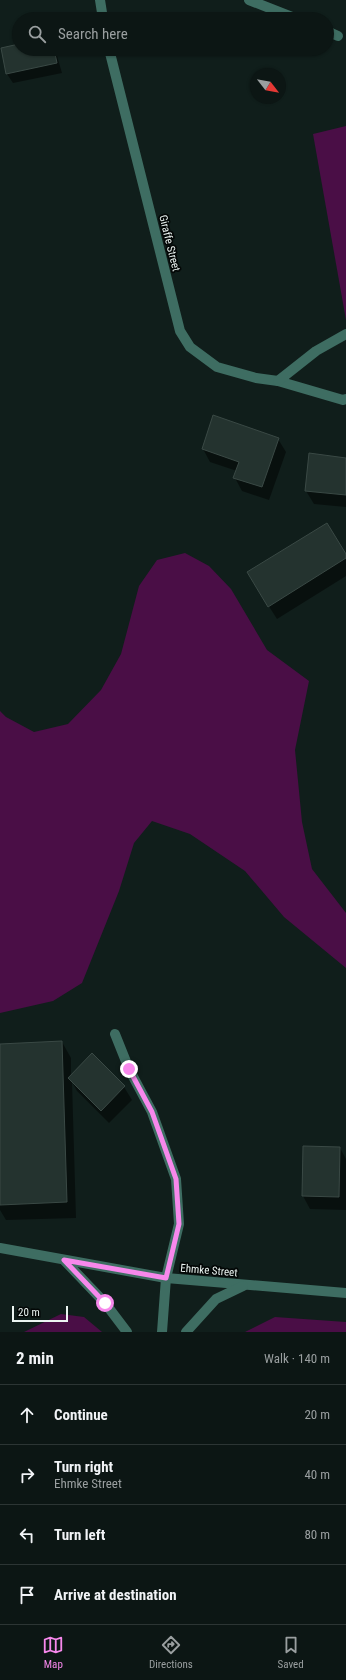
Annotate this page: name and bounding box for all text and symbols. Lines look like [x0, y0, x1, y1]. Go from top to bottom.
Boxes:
search box [12, 12, 334, 56]
icon: search [26, 23, 48, 45]
text: Search here [58, 25, 128, 43]
north arrow [250, 68, 286, 104]
street label: Giraffe Street [156, 214, 183, 273]
route end [120, 1060, 138, 1078]
street label: Ehmke Street [180, 1262, 238, 1279]
route start [96, 1294, 114, 1312]
scale bar [12, 1304, 68, 1323]
text: 20 m [18, 1306, 40, 1319]
text: 2 min [16, 1348, 54, 1368]
text: Walk · 140 m [264, 1351, 330, 1366]
icon: ahead [16, 1404, 38, 1426]
text: Continue [54, 1406, 108, 1424]
text: 20 m [304, 1407, 330, 1422]
text: Turn right [54, 1458, 113, 1476]
icon: right [16, 1464, 38, 1486]
text: 40 m [304, 1467, 330, 1482]
text: Ehmke Street [54, 1476, 122, 1491]
icon: left [16, 1524, 38, 1546]
text: Turn left [54, 1526, 105, 1544]
text: 80 m [304, 1527, 330, 1542]
icon: arrive [16, 1584, 38, 1606]
text: Arrive at destination [54, 1586, 177, 1604]
tab: Map [42, 1634, 64, 1671]
tab: Directions [149, 1634, 193, 1671]
tab: Saved [278, 1634, 304, 1671]

